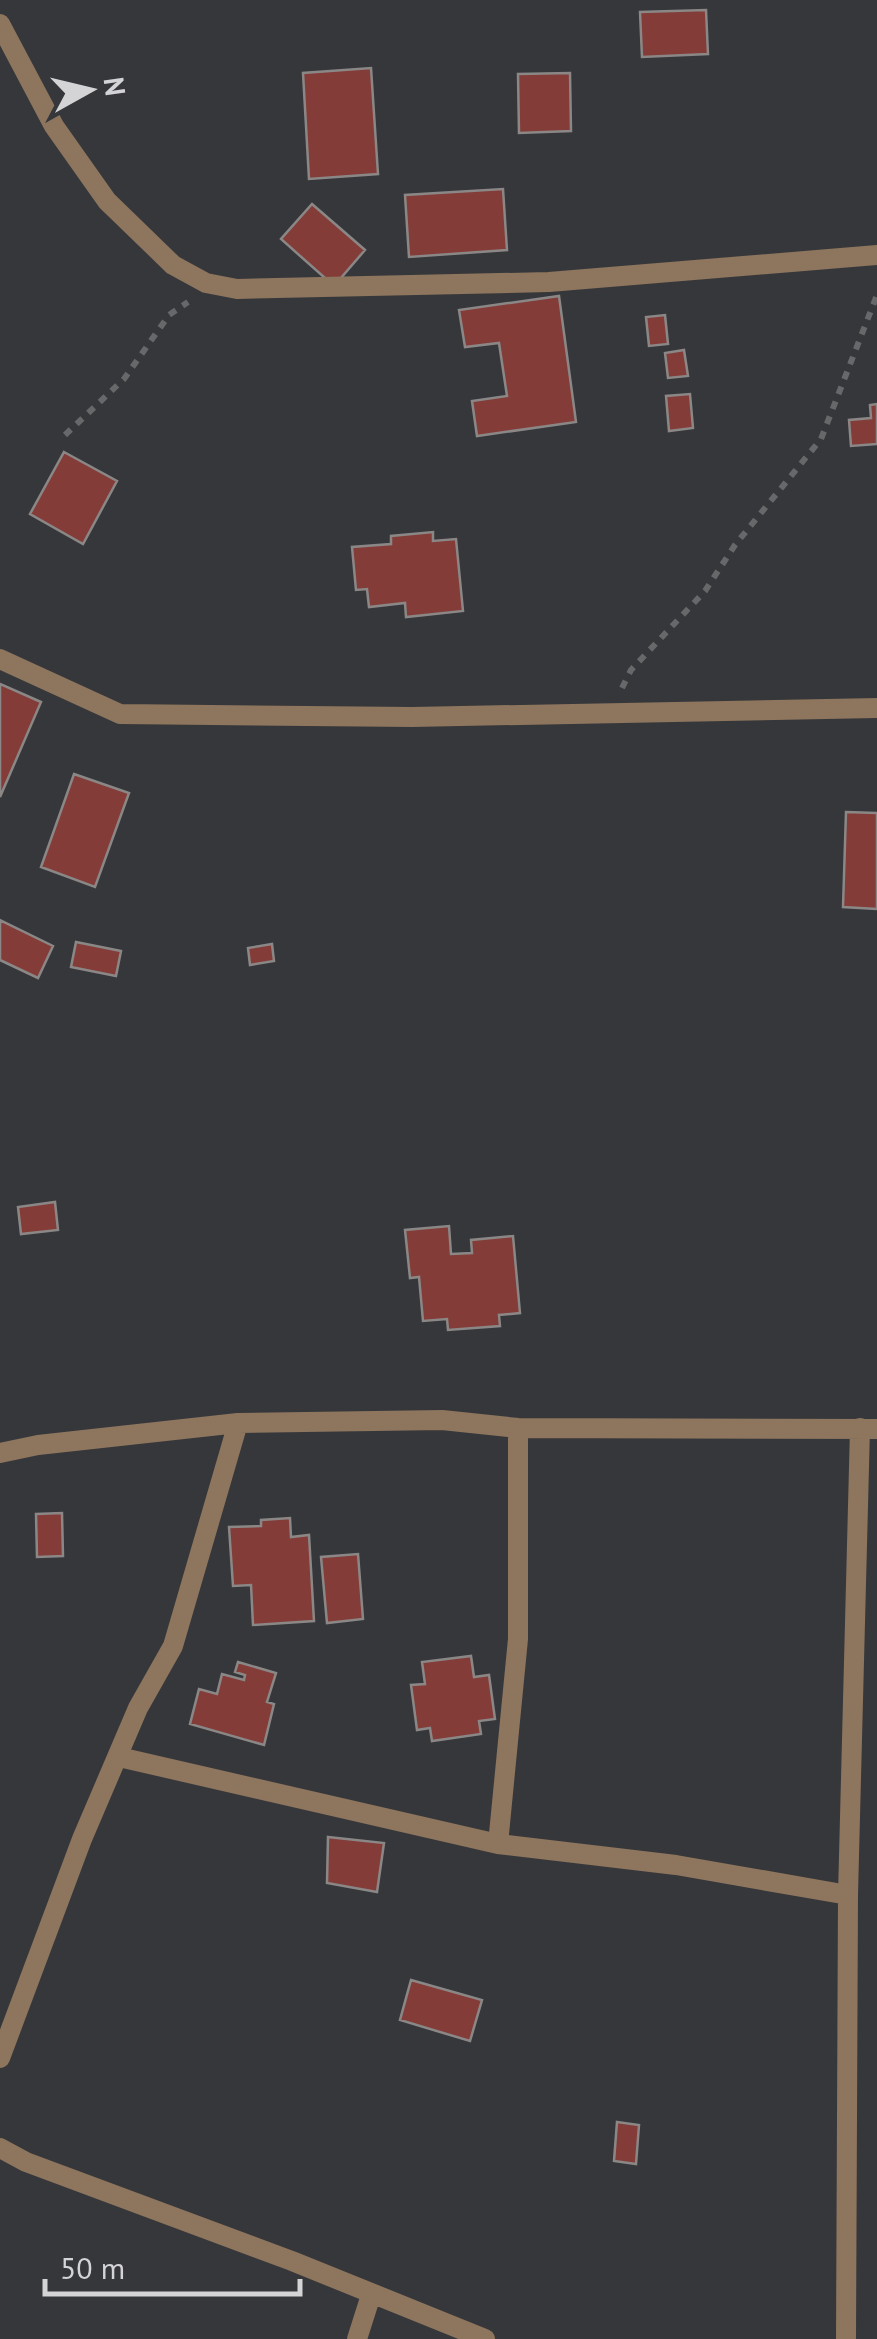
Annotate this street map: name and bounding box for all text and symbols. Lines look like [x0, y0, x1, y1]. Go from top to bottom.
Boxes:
north arrow [40, 40, 140, 140]
text: N [96, 75, 135, 98]
scale bar [45, 2234, 300, 2296]
text: 50 m [60, 2248, 125, 2287]

